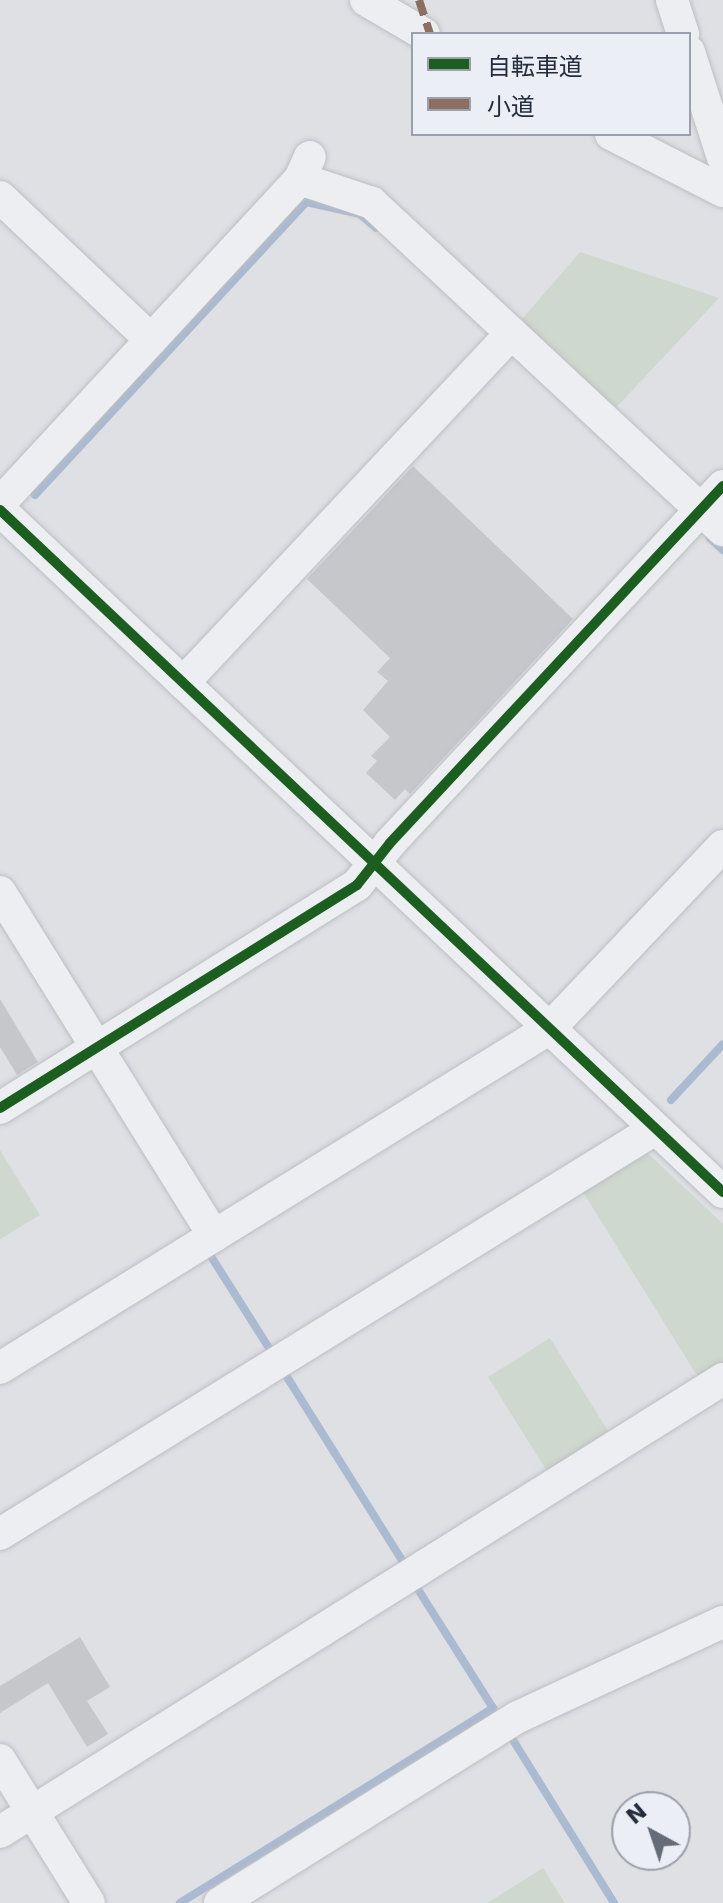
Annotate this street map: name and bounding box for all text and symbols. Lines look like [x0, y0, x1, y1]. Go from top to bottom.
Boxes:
legend [411, 32, 691, 136]
text: 自転車道 [487, 53, 583, 81]
text: 小道 [487, 93, 535, 121]
north arrow [611, 1791, 691, 1871]
text: N [621, 1798, 652, 1829]

